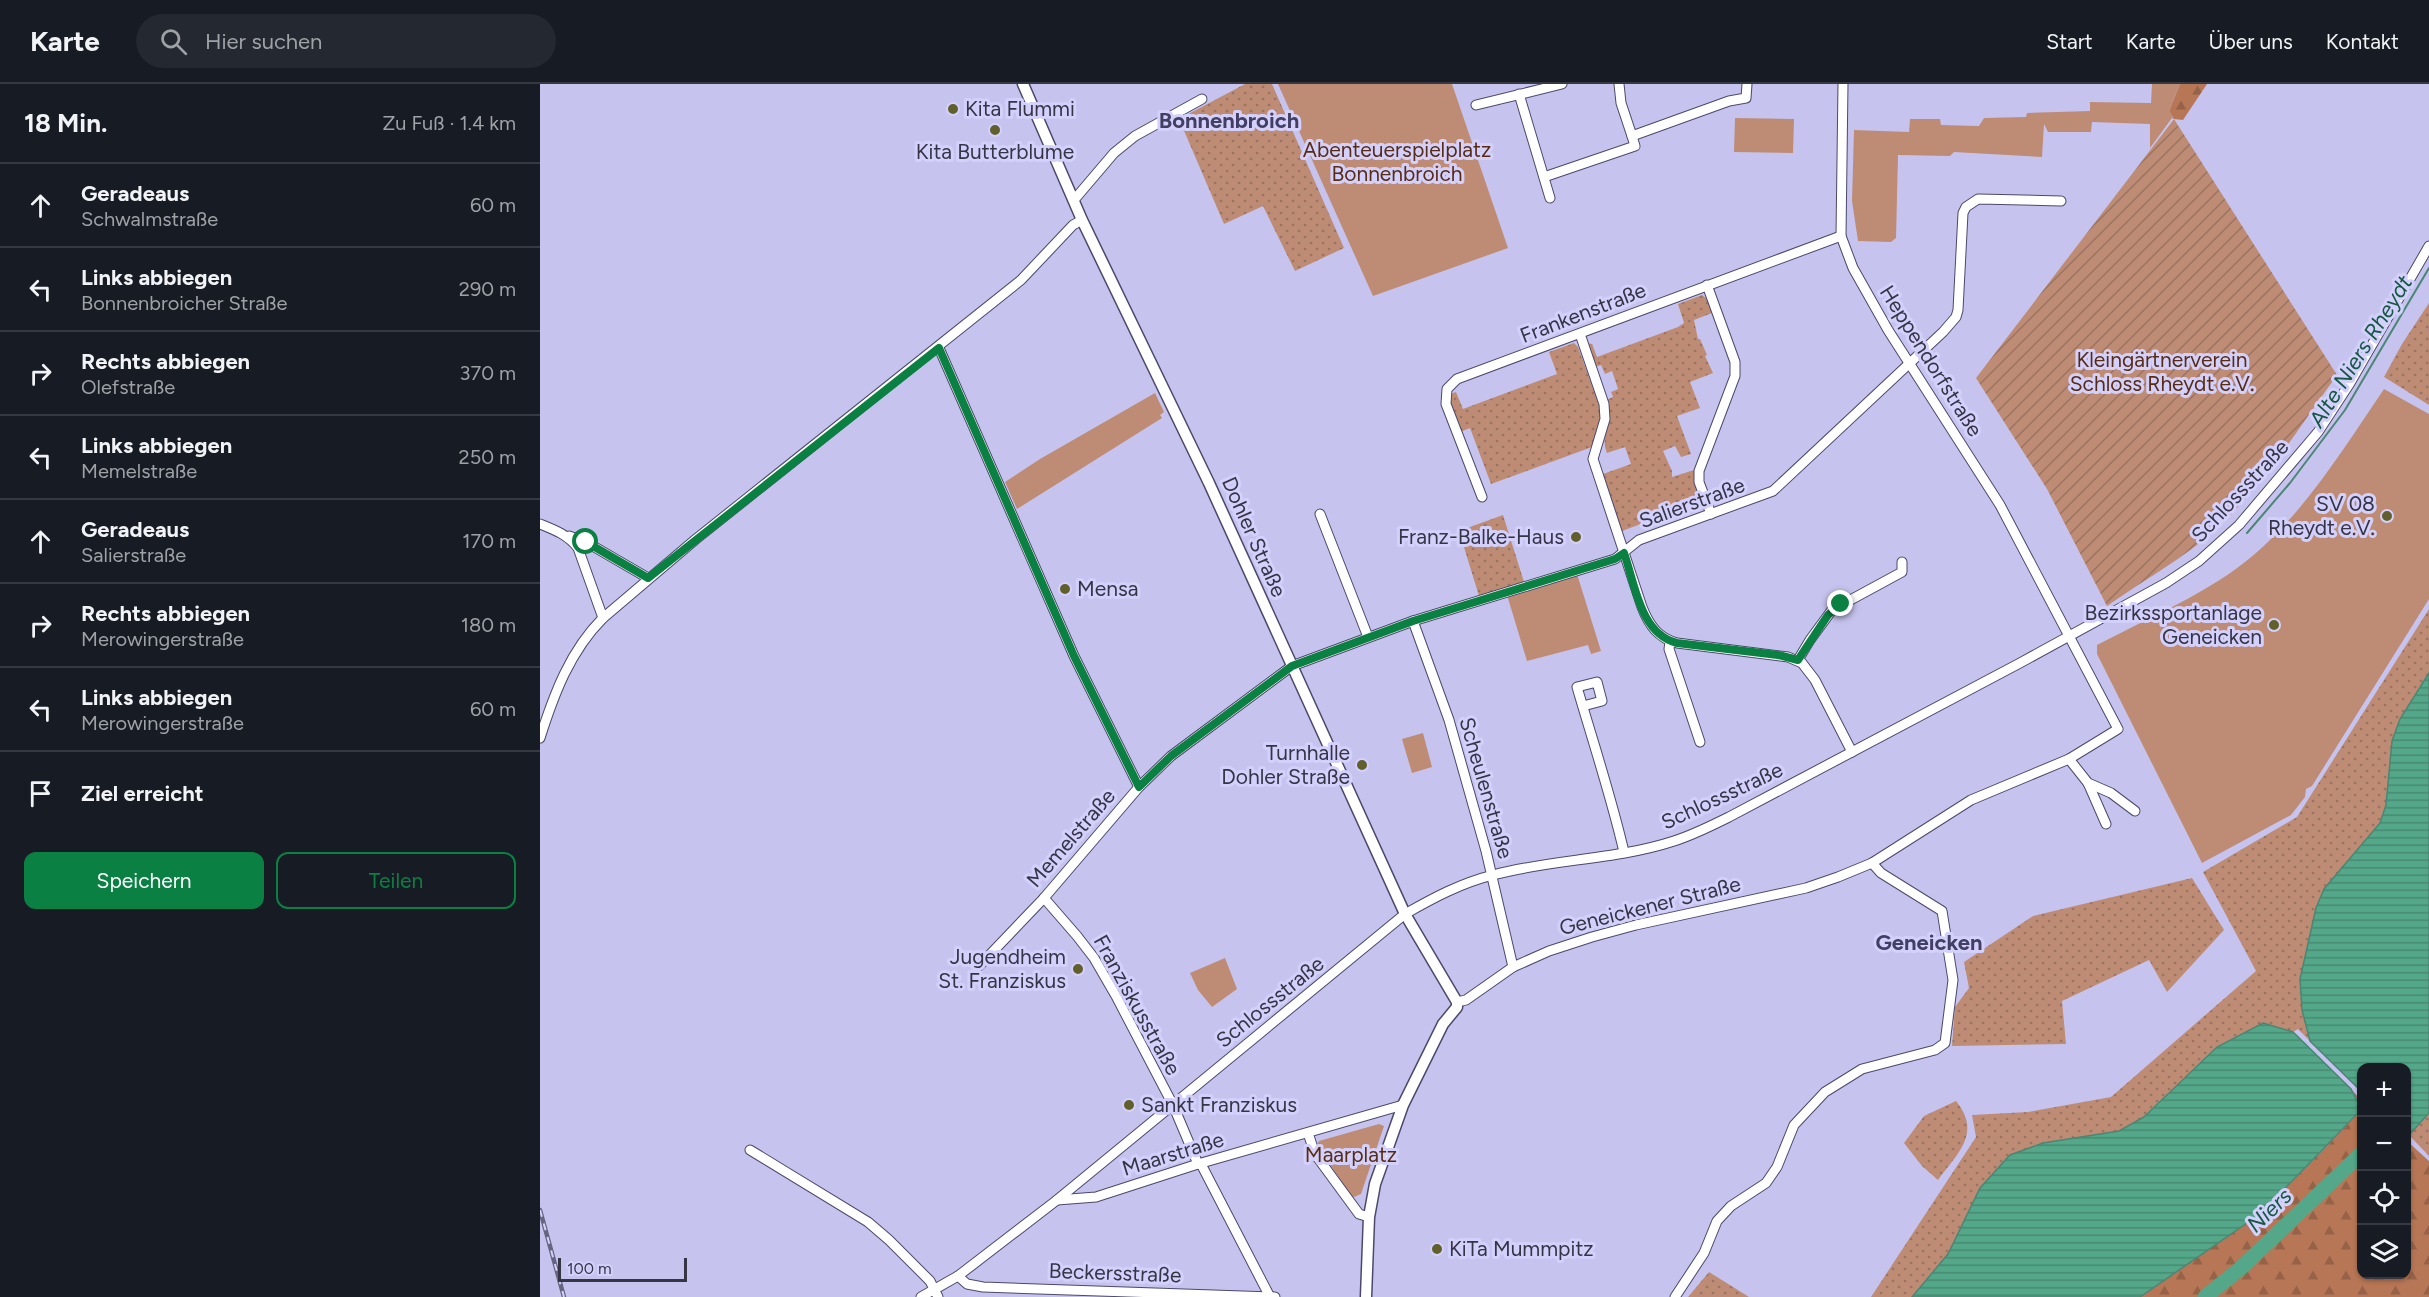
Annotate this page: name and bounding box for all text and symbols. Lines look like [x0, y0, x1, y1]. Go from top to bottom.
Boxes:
search box [136, 14, 556, 68]
text: Karte [30, 24, 100, 58]
icon: search [157, 25, 190, 58]
text: Hier suchen [205, 28, 322, 55]
text: Start [2046, 29, 2093, 54]
text: Karte [2126, 29, 2176, 54]
text: Über uns [2209, 29, 2293, 54]
text: Kontakt [2326, 29, 2399, 54]
place label: Kita Flummi [965, 96, 1075, 121]
marker: Kita Flummi [946, 102, 960, 116]
text: 18 Min. [24, 107, 107, 139]
district label: Bonnenbroich [1159, 107, 1299, 134]
text: Zu Fuß · 1.4 km [383, 111, 516, 135]
marker: Kita Butterblume [988, 123, 1002, 137]
park label: Abenteuerspielplatz Bonnenbroich [1303, 137, 1491, 186]
place label: Kita Butterblume [916, 139, 1074, 164]
text: Geradeaus [81, 180, 189, 207]
icon: ahead [24, 189, 57, 222]
text: 60 m [470, 193, 516, 217]
text: Schwalmstraße [81, 207, 218, 231]
text: Links abbiegen [81, 264, 232, 291]
water label: Alte Niers Rheydt [2302, 270, 2418, 433]
icon: left [24, 273, 57, 306]
text: 290 m [459, 277, 516, 301]
street label: Frankenstraße [1516, 277, 1649, 348]
street label: Heppendorfstraße [1875, 281, 1988, 441]
text: Bonnenbroicher Straße [81, 291, 288, 315]
park label: Kleingärtnerverein Schloss Rheydt e.V. [2070, 347, 2254, 396]
text: Rechts abbiegen [81, 348, 250, 375]
icon: right [24, 357, 57, 390]
text: 370 m [460, 361, 516, 385]
text: Olefstraße [81, 375, 175, 399]
text: Links abbiegen [81, 432, 232, 459]
street label: Schlossstraße [2186, 434, 2294, 547]
icon: left [24, 441, 57, 474]
text: 250 m [459, 445, 516, 469]
text: Memelstraße [81, 459, 197, 483]
street label: Salierstraße [1636, 472, 1748, 533]
street label: Dohler Straße [1217, 473, 1292, 601]
place label: SV 08 Rheydt e.V. [2268, 491, 2375, 540]
marker: SV 08 Rheydt e.V. [2380, 509, 2394, 523]
text: Geradeaus [81, 516, 189, 543]
place label: Franz-Balke-Haus [1398, 524, 1564, 549]
icon: ahead [24, 525, 57, 558]
route start [572, 528, 598, 554]
text: 170 m [462, 529, 516, 553]
marker: Franz-Balke-Haus [1569, 530, 1583, 544]
text: Salierstraße [81, 543, 186, 567]
place label: Mensa [1077, 576, 1138, 601]
marker: Mensa [1058, 582, 1072, 596]
route end [1827, 590, 1853, 616]
text: Rechts abbiegen [81, 600, 250, 627]
place label: Bezirkssportanlage Geneicken [2085, 600, 2262, 649]
icon: right [24, 609, 57, 642]
text: 180 m [461, 613, 516, 637]
marker: Bezirkssportanlage Geneicken [2267, 618, 2281, 632]
text: Merowingerstraße [81, 627, 244, 651]
text: Links abbiegen [81, 684, 232, 711]
icon: left [24, 693, 57, 726]
text: 60 m [470, 697, 516, 721]
text: Merowingerstraße [81, 711, 244, 735]
street label: Scheulenstraße [1454, 714, 1519, 861]
place label: Turnhalle Dohler Straße [1221, 740, 1350, 789]
street label: Schlossstraße [1657, 756, 1787, 835]
marker: Turnhalle Dohler Straße [1355, 758, 1369, 772]
icon: arrive [24, 777, 57, 810]
text: Ziel erreicht [81, 780, 204, 807]
street label: Memelstraße [1021, 783, 1120, 892]
button: Speichern [24, 852, 264, 909]
button: Teilen [276, 852, 516, 909]
street label: Geneickener Straße [1557, 871, 1743, 940]
district label: Geneicken [1876, 929, 1982, 956]
street label: Franziskusstraße [1089, 930, 1186, 1079]
place label: Jugendheim St. Franziskus [938, 944, 1066, 993]
street label: Schlossstraße [1211, 951, 1329, 1053]
marker: Jugendheim St. Franziskus [1071, 962, 1085, 976]
map controls [2357, 1063, 2411, 1279]
button: + [2357, 1063, 2411, 1117]
place label: Sankt Franziskus [1141, 1092, 1297, 1117]
marker: Sankt Franziskus [1122, 1098, 1136, 1112]
button: − [2357, 1117, 2411, 1171]
street label: Maarstraße [1119, 1126, 1227, 1181]
park label: Maarplatz [1305, 1142, 1397, 1167]
button: locate [2357, 1171, 2411, 1225]
water label: Niers [2241, 1183, 2297, 1238]
button: layers [2357, 1225, 2411, 1279]
place label: KiTa Mummpitz [1449, 1236, 1594, 1261]
marker: KiTa Mummpitz [1430, 1242, 1444, 1256]
scale bar [558, 1255, 687, 1282]
street label: Beckersstraße [1048, 1258, 1182, 1287]
text: 100 m [567, 1259, 612, 1278]

